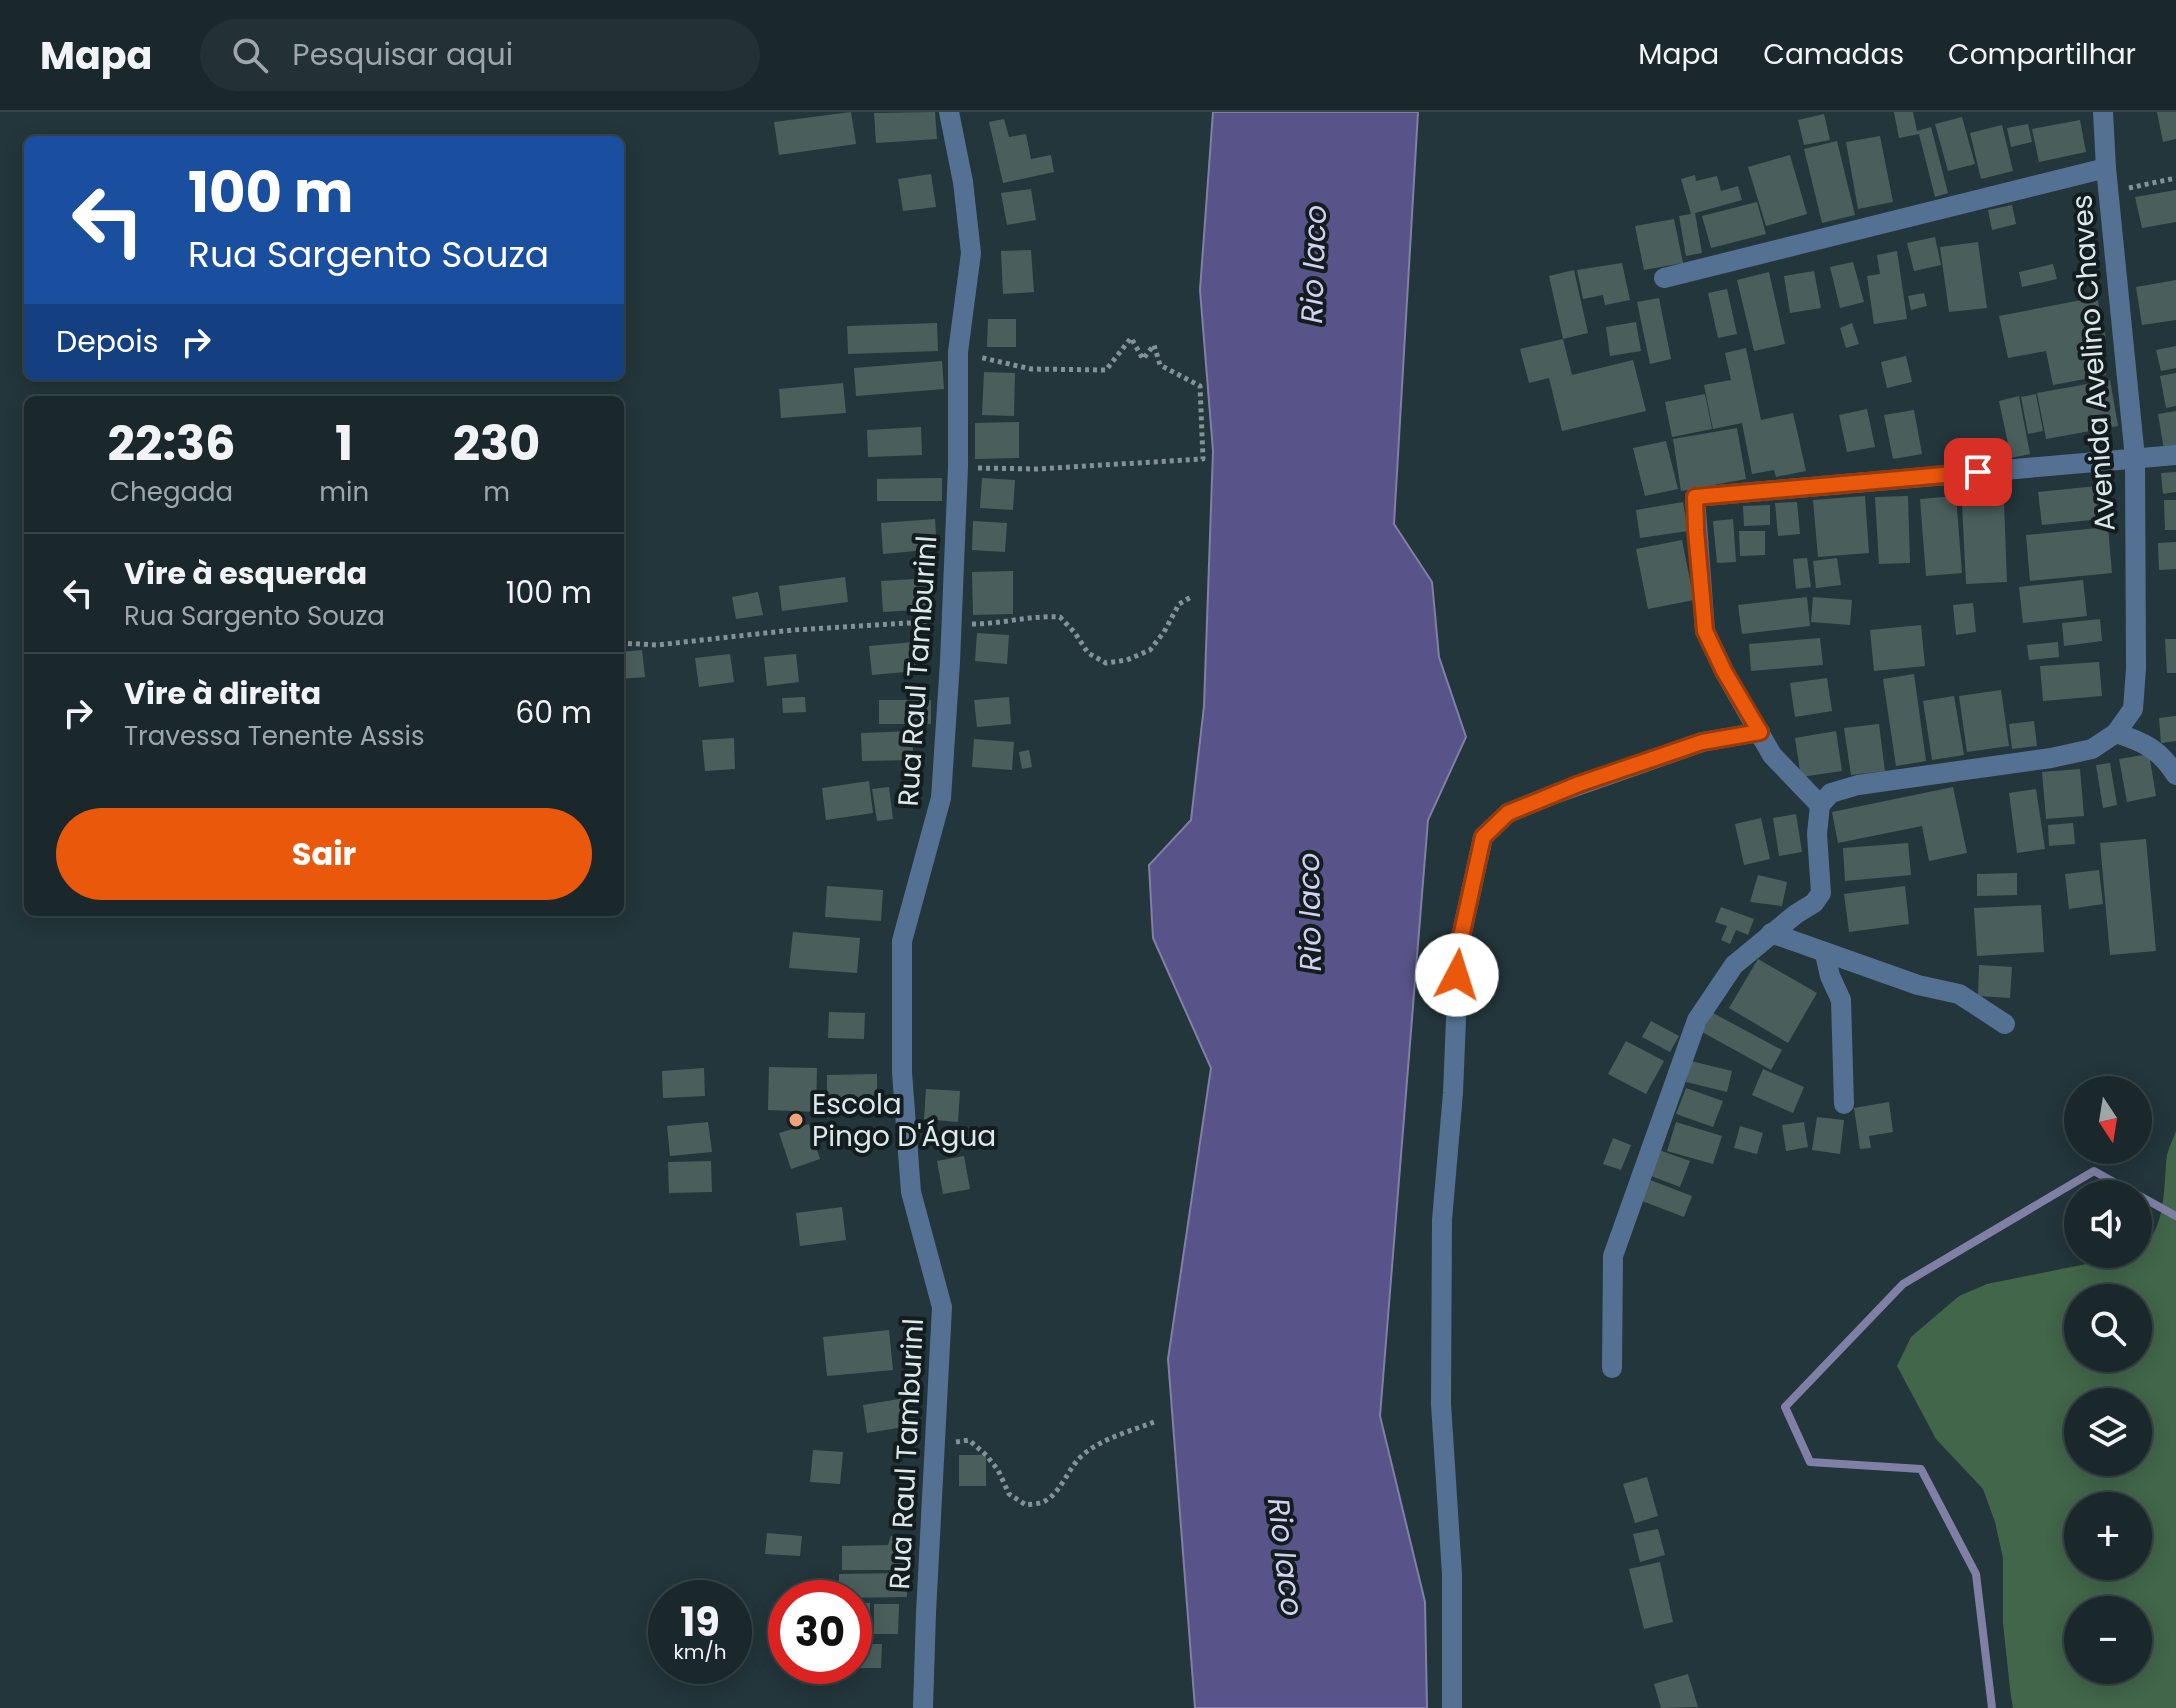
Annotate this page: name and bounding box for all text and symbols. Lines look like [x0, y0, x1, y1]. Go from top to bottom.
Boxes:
search box [200, 19, 760, 91]
text: Mapa [40, 29, 152, 82]
icon: search [228, 33, 272, 77]
text: Pesquisar aqui [292, 33, 513, 76]
text: Mapa [1638, 35, 1719, 74]
text: Camadas [1763, 35, 1904, 74]
text: Compartilhar [1948, 35, 2136, 74]
text: 100 m [188, 153, 353, 232]
icon: left [56, 168, 160, 272]
street label: Avenida Avelino Chaves [2062, 193, 2125, 533]
water label: Rio Iaco [1290, 204, 1337, 324]
text: Rua Sargento Souza [188, 229, 549, 280]
text: Depois [56, 320, 158, 363]
icon: right [174, 320, 218, 364]
text: 22:36 [108, 410, 236, 477]
text: 1 [335, 410, 353, 477]
text: 230 [453, 410, 540, 477]
pin [1944, 438, 2012, 506]
icon: arrive [1956, 450, 2000, 494]
text: Chegada [110, 474, 233, 510]
text: min [319, 474, 369, 510]
text: m [483, 474, 510, 510]
street label: Rua Raul Tamburinl [889, 534, 946, 808]
text: Vire à esquerda [124, 552, 367, 595]
icon: left [56, 571, 100, 615]
text: 100 m [506, 571, 592, 614]
text: Rua Sargento Souza [124, 598, 385, 634]
text: Vire à direita [124, 672, 321, 715]
icon: right [56, 691, 100, 735]
text: 60 m [515, 691, 592, 734]
text: Travessa Tenente Assis [124, 718, 424, 754]
button: Sair [56, 808, 592, 900]
water label: Rio Iaco [1287, 852, 1332, 972]
position arrow [1415, 933, 1499, 1017]
north arrow [2064, 1076, 2152, 1164]
map controls [2064, 1076, 2152, 1684]
place label: Escola Pingo D'Água [812, 1085, 996, 1156]
marker: Escola Pingo D'Água [787, 1111, 805, 1129]
button: sound [2064, 1180, 2152, 1268]
button: search [2064, 1284, 2152, 1372]
street label: Rua Raul Tamburinl [880, 1317, 933, 1591]
button: layers [2064, 1388, 2152, 1476]
button: + [2064, 1492, 2152, 1580]
water label: Rio Iaco [1257, 1495, 1314, 1619]
speed limit sign: 30 [768, 1580, 872, 1684]
text: 19 [680, 1594, 720, 1650]
button: − [2064, 1596, 2152, 1684]
text: km/h [673, 1638, 727, 1666]

